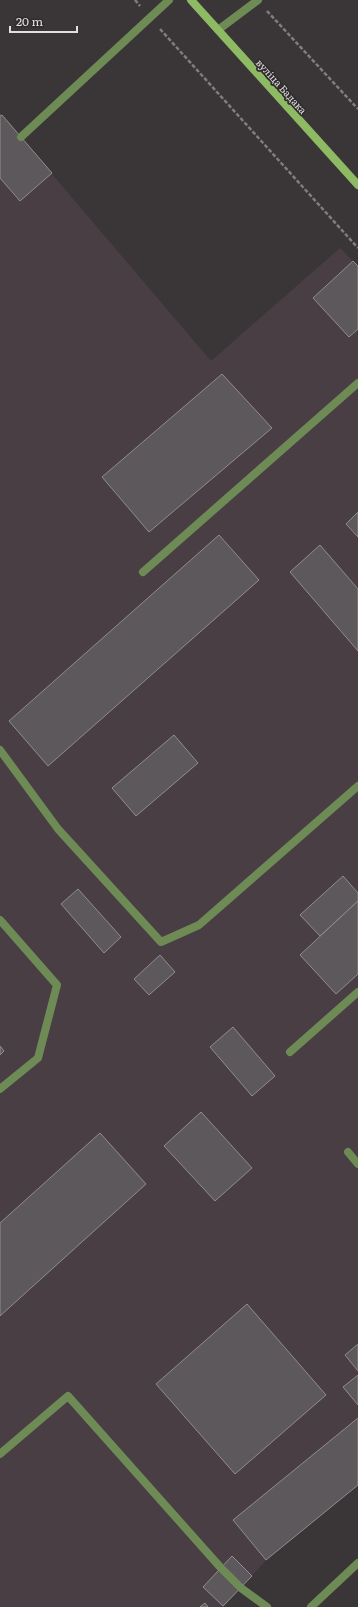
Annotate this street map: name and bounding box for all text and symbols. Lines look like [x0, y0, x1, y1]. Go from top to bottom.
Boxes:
scale bar [10, 8, 77, 34]
text: 20 m [16, 12, 43, 30]
street label: вуліца Бадака [253, 55, 311, 117]

